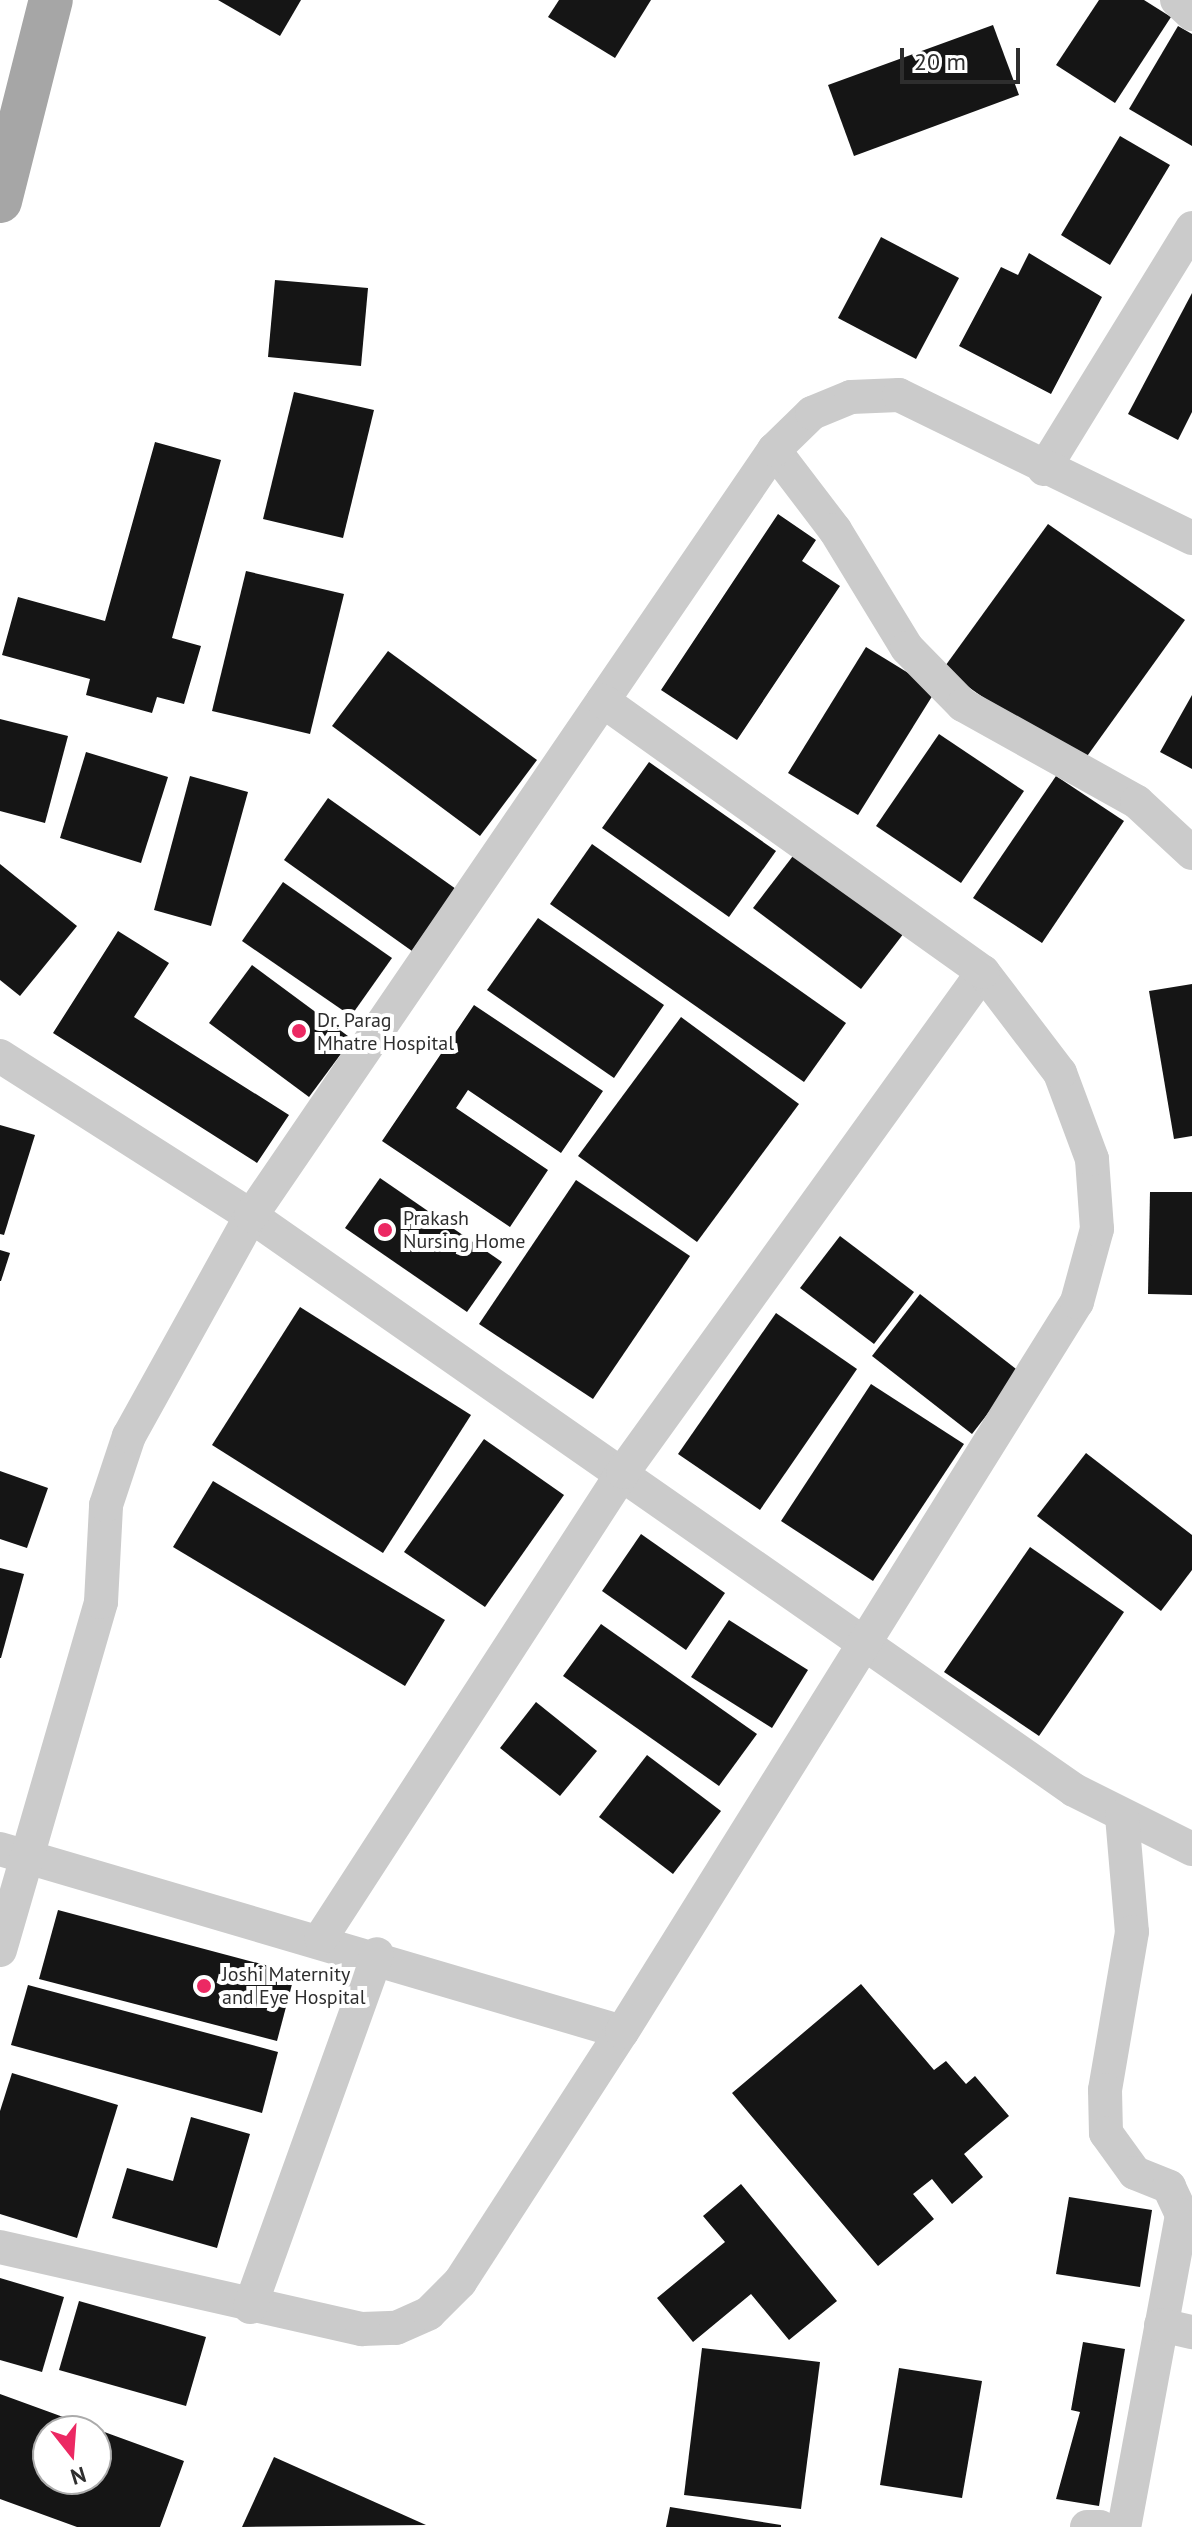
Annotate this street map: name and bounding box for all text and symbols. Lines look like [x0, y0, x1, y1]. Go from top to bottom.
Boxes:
scale bar [904, 32, 1024, 82]
text: 20 m [914, 46, 966, 77]
place label: Dr. Parag Mhatre Hospital [317, 1008, 454, 1055]
marker: Dr. Parag Mhatre Hospital [288, 1020, 310, 1042]
place label: Prakash Nursing Home [403, 1206, 525, 1253]
marker: Prakash Nursing Home [374, 1219, 396, 1241]
place label: Joshi Maternity and Eye Hospital [222, 1962, 366, 2009]
marker: Joshi Maternity and Eye Hospital [193, 1975, 215, 1997]
north arrow [32, 2415, 112, 2495]
text: N [67, 2461, 89, 2492]

